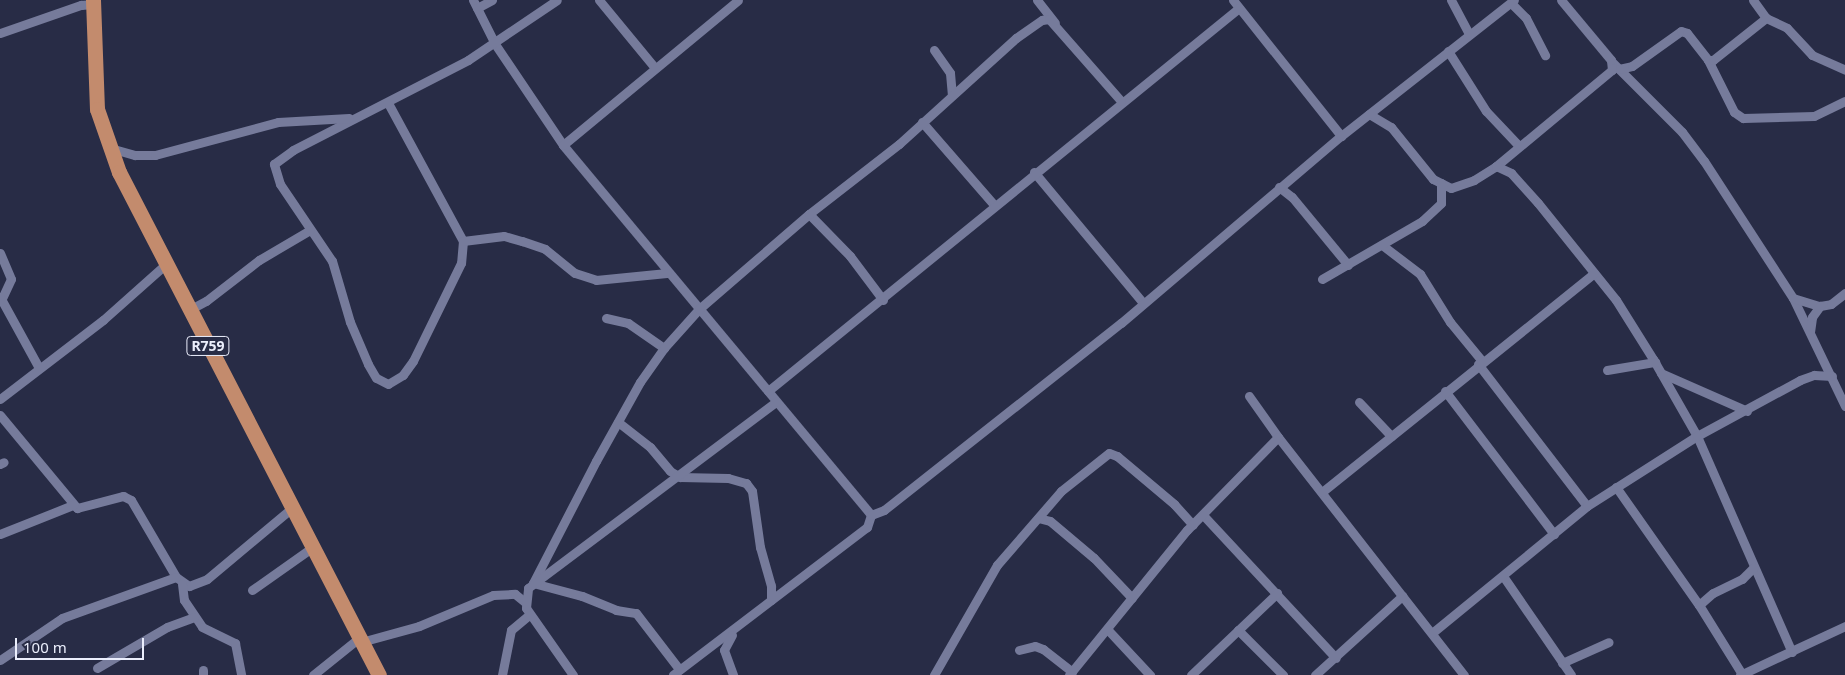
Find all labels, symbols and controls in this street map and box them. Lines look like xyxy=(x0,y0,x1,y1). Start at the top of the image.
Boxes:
road number: R759 xyxy=(186,334,230,358)
scale bar xyxy=(18,628,146,660)
text: 100 m xyxy=(23,637,67,657)

